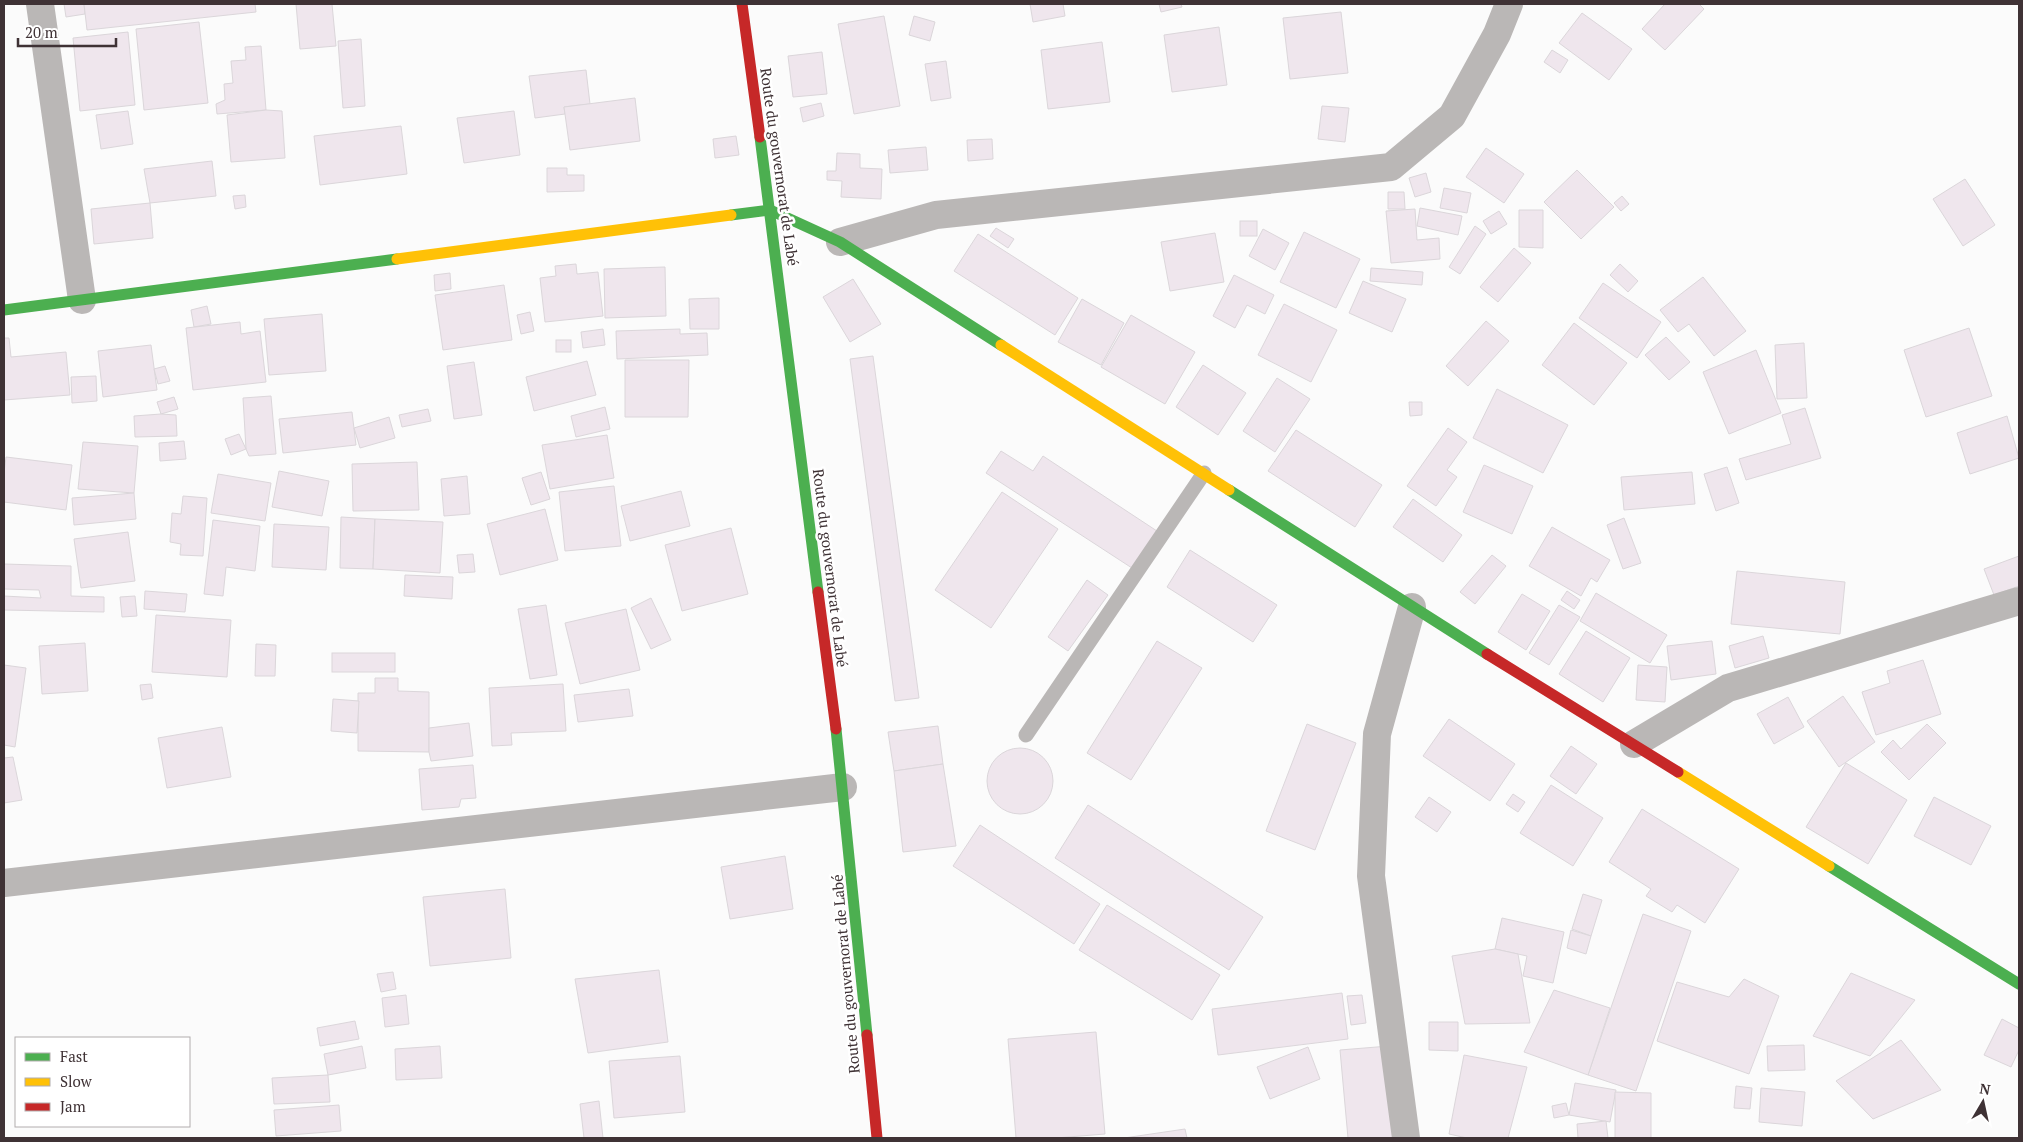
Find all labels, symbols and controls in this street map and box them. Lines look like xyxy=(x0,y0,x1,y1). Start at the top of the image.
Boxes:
scale bar xyxy=(18,15,115,47)
text: 20 m xyxy=(25,22,58,42)
street label: Route du gouvernorat de Labé xyxy=(756,67,804,267)
street label: Route du gouvernorat de Labé xyxy=(809,468,853,668)
street label: Route du gouvernorat de Labé xyxy=(826,874,864,1074)
legend xyxy=(15,1037,190,1127)
text: Fast xyxy=(60,1046,88,1066)
text: Slow xyxy=(60,1071,93,1091)
north arrow xyxy=(1958,1077,2008,1127)
text: N xyxy=(1978,1078,1992,1099)
text: Jam xyxy=(60,1096,86,1116)

